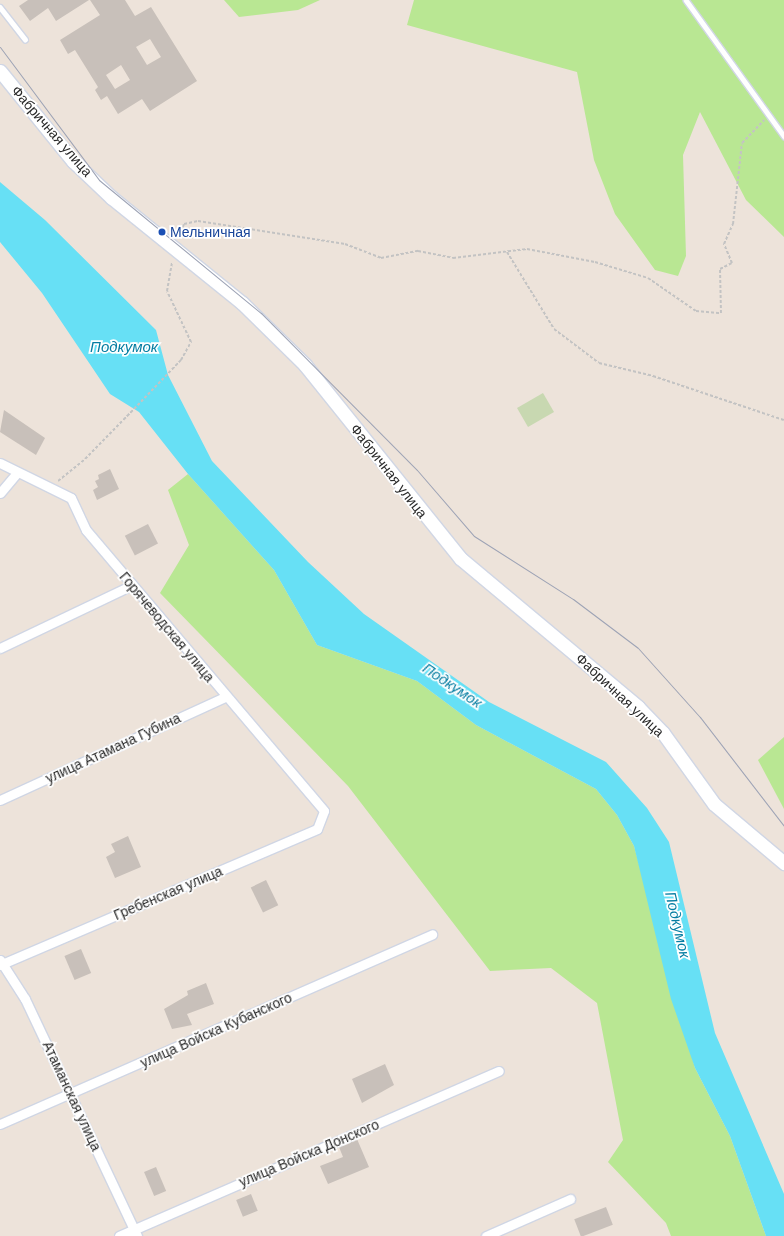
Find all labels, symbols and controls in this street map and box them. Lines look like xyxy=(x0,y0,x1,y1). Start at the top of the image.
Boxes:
street label: Фабричная улица xyxy=(8,82,96,180)
place label: Мельничная xyxy=(170,224,251,240)
marker: Мельничная xyxy=(157,227,167,237)
water label: Подкумок xyxy=(90,339,158,357)
street label: Фабричная улица xyxy=(347,421,431,521)
street label: Горячеводская улица xyxy=(116,568,218,686)
street label: Фабричная улица xyxy=(572,650,668,740)
water label: Подкумок xyxy=(419,660,485,712)
street label: улица Атамана Губина xyxy=(43,709,183,787)
street label: Гребенская улица xyxy=(111,862,225,924)
water label: Подкумок xyxy=(661,890,693,960)
street label: улица Войска Кубанского xyxy=(138,989,294,1071)
street label: Атаманская улица xyxy=(39,1038,105,1154)
street label: улица Войска Донского xyxy=(236,1116,382,1190)

